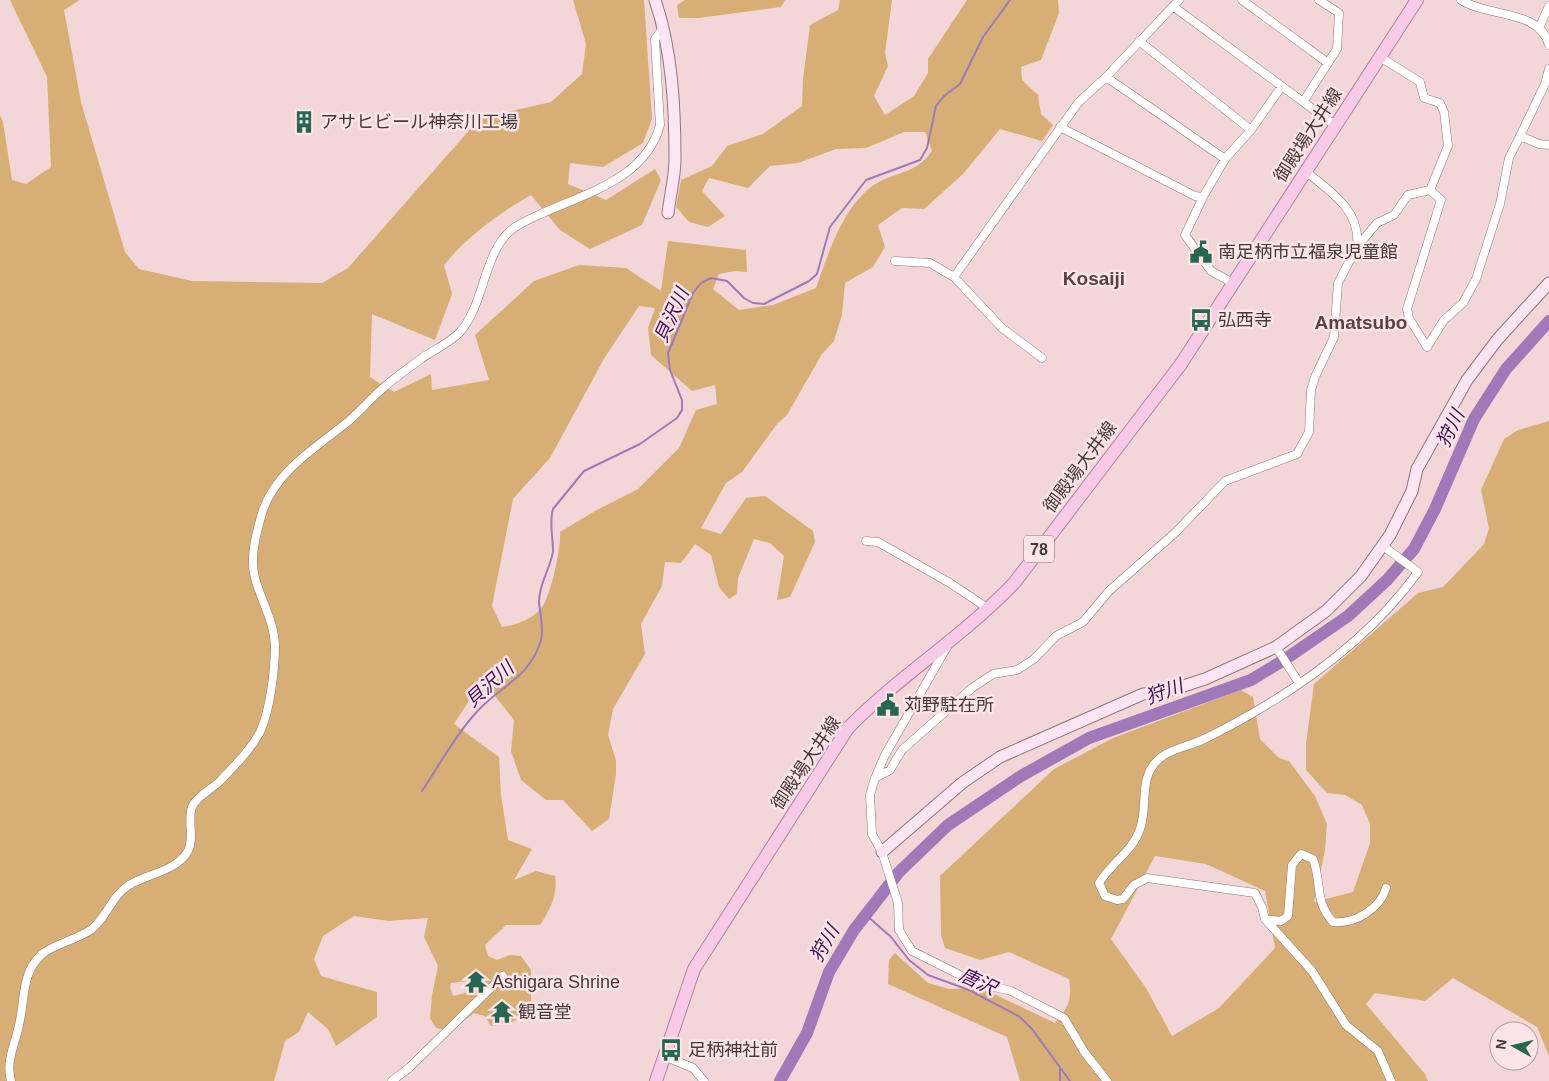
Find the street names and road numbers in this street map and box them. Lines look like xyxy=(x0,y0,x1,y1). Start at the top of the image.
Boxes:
street label: 御殿場大井線 xyxy=(1270,84,1346,186)
street label: 御殿場大井線 xyxy=(1040,418,1120,516)
road number: 78 xyxy=(1024,536,1054,562)
street label: 御殿場大井線 xyxy=(768,713,844,813)

